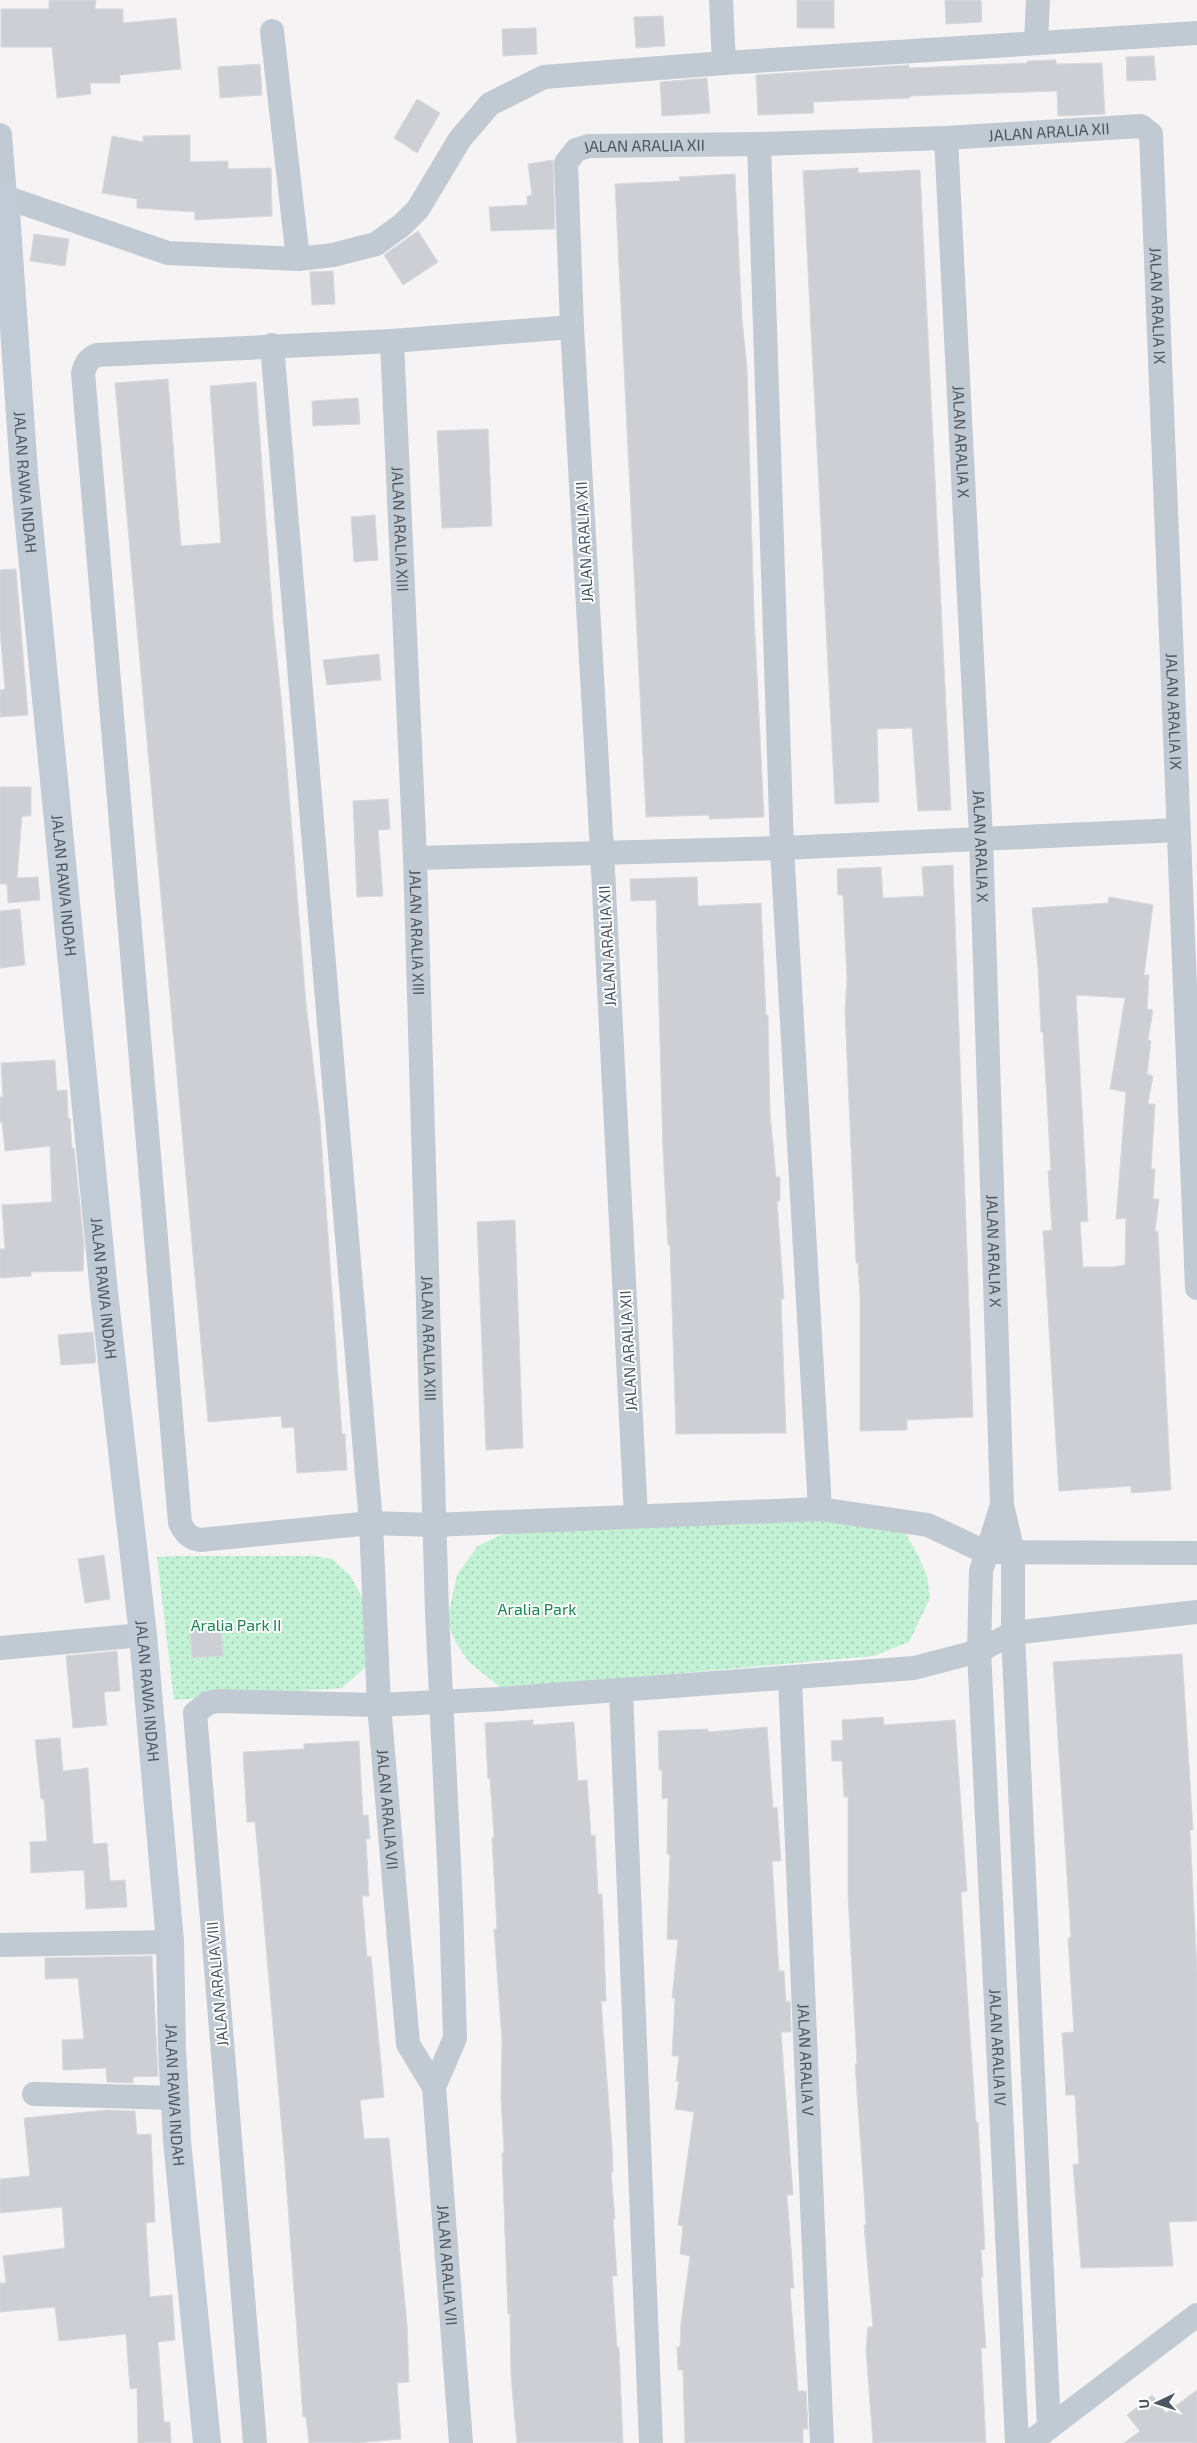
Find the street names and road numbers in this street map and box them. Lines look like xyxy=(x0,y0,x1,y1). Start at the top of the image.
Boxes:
street label: JALAN ARALIA XII xyxy=(988,118,1110,144)
street label: JALAN ARALIA XII xyxy=(581,135,705,156)
street label: JALAN ARALIA IX xyxy=(1147,247,1170,365)
street label: JALAN ARALIA X xyxy=(949,385,974,499)
street label: JALAN RAWA INDAH xyxy=(11,410,42,554)
street label: JALAN ARALIA XIII xyxy=(389,466,413,592)
street label: JALAN ARALIA XII xyxy=(571,481,596,603)
street label: JALAN ARALIA IX xyxy=(1163,652,1186,771)
street label: JALAN ARALIA X xyxy=(970,789,993,903)
street label: JALAN RAWA INDAH xyxy=(48,813,81,957)
street label: JALAN ARALIA XIII xyxy=(406,869,429,996)
street label: JALAN ARALIA XII xyxy=(594,885,619,1007)
street label: JALAN ARALIA X xyxy=(983,1194,1006,1308)
street label: JALAN RAWA INDAH xyxy=(88,1216,122,1360)
street label: JALAN ARALIA XIII xyxy=(418,1275,441,1401)
street label: JALAN ARALIA XII xyxy=(615,1290,640,1412)
street label: JALAN RAWA INDAH xyxy=(132,1619,164,1763)
street label: JALAN ARALIA VII xyxy=(374,1748,403,1870)
street label: JALAN ARALIA VIII xyxy=(202,1921,231,2047)
street label: JALAN ARALIA IV xyxy=(986,1988,1011,2107)
street label: JALAN ARALIA V xyxy=(795,2003,818,2117)
street label: JALAN RAWA INDAH xyxy=(163,2023,189,2167)
street label: JALAN ARALIA VII xyxy=(434,2204,462,2326)

